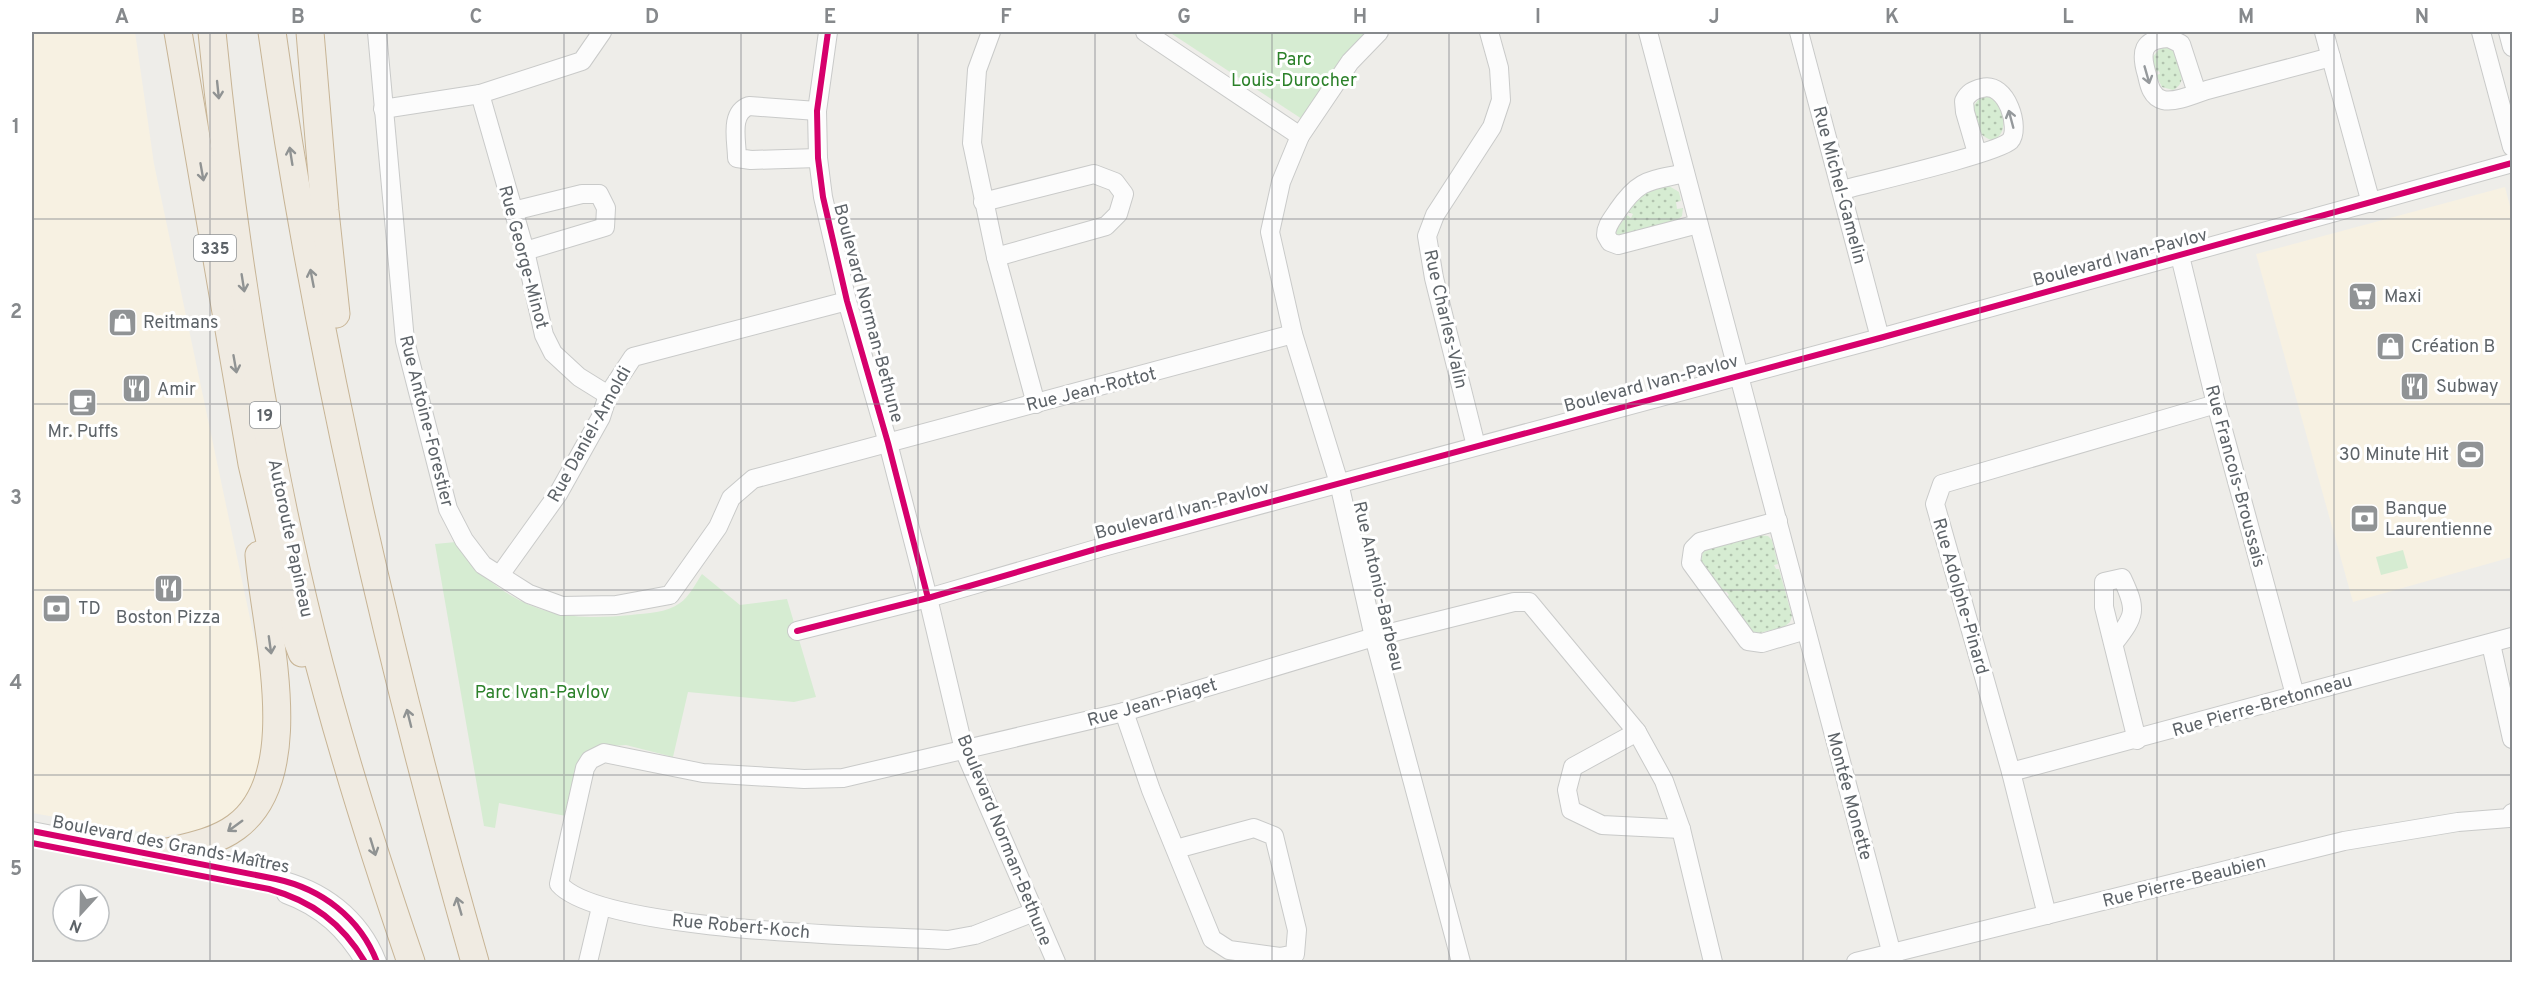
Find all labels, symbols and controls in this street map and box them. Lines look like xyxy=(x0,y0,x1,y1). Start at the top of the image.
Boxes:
text: A xyxy=(115,5,129,31)
text: B xyxy=(291,5,305,31)
text: C xyxy=(470,5,482,31)
text: D xyxy=(645,5,659,31)
text: E xyxy=(824,5,836,31)
text: F xyxy=(1000,5,1012,31)
text: G xyxy=(1177,5,1191,31)
text: H xyxy=(1353,5,1367,31)
text: I xyxy=(1535,5,1541,31)
text: J xyxy=(1708,5,1720,31)
text: K xyxy=(1885,5,1899,31)
text: L xyxy=(2062,5,2074,31)
text: M xyxy=(2238,5,2254,31)
text: N xyxy=(2415,5,2429,31)
park label: Parc Louis-Durocher xyxy=(1231,49,1357,93)
one-way arrow xyxy=(2142,65,2153,84)
one-way arrow xyxy=(213,79,224,99)
street label: Rue Michel-Gamelin xyxy=(1806,104,1871,267)
one-way arrow xyxy=(2005,110,2017,129)
text: 1 xyxy=(12,115,20,141)
one-way arrow xyxy=(285,147,296,167)
one-way arrow xyxy=(197,162,208,181)
street label: Rue George-Minot xyxy=(492,183,553,332)
street label: Boulevard Norman-Bethune xyxy=(827,201,908,425)
street label: Boulevard Ivan-Pavlov xyxy=(2031,224,2210,293)
road number: 335 xyxy=(194,235,236,261)
street label: Rue Charles-Valin xyxy=(1417,247,1472,391)
one-way arrow xyxy=(306,268,317,288)
one-way arrow xyxy=(238,273,249,292)
supermarket icon: Maxi xyxy=(2347,280,2379,312)
place label: Maxi xyxy=(2384,286,2422,309)
text: 2 xyxy=(10,300,22,326)
shop icon: Reitmans xyxy=(106,306,138,338)
place label: Reitmans xyxy=(143,312,218,335)
shop icon: Création B xyxy=(2374,330,2406,362)
street label: Rue Antoine-Forestier xyxy=(393,333,458,510)
place label: Création B xyxy=(2411,336,2495,359)
street label: Boulevard Ivan-Pavlov xyxy=(1562,350,1741,419)
one-way arrow xyxy=(230,354,241,373)
street label: Rue Daniel-Arnoldi xyxy=(543,363,637,507)
street label: Rue Jean-Rottot xyxy=(1024,363,1159,418)
restaurant icon: Subway xyxy=(2399,370,2431,402)
restaurant icon: Amir xyxy=(120,373,152,405)
place label: Subway xyxy=(2436,376,2499,399)
place label: Amir xyxy=(157,379,196,402)
street label: Rue Francois-Broussais xyxy=(2199,383,2270,570)
cafe icon: Mr. Puffs xyxy=(67,386,99,418)
road number: 19 xyxy=(250,402,280,428)
place label: Mr. Puffs xyxy=(48,421,118,444)
sports icon: 30 Minute Hit xyxy=(2454,438,2486,470)
place label: 30 Minute Hit xyxy=(2339,444,2449,467)
street label: Autoroute Papineau xyxy=(262,457,318,620)
street label: Boulevard Ivan-Pavlov xyxy=(1093,477,1272,546)
text: 3 xyxy=(10,486,22,512)
place label: Banque Laurentienne xyxy=(2385,498,2492,542)
street label: Rue Antonio-Barbeau xyxy=(1347,499,1408,674)
bank icon: Banque Laurentienne xyxy=(2348,502,2380,534)
street label: Rue Adolphe-Pinard xyxy=(1926,515,1993,677)
restaurant icon: Boston Pizza xyxy=(152,572,184,604)
bank icon: TD xyxy=(41,592,73,624)
place label: TD xyxy=(78,598,101,621)
place label: Boston Pizza xyxy=(116,607,220,630)
one-way arrow xyxy=(264,634,275,654)
street label: Rue Pierre-Bretonneau xyxy=(2170,670,2355,743)
text: 4 xyxy=(10,671,22,697)
street label: Rue Jean-Piaget xyxy=(1085,674,1220,733)
park label: Parc Ivan-Pavlov xyxy=(475,682,609,705)
one-way arrow xyxy=(403,709,415,728)
street label: Montée Monette xyxy=(1820,730,1877,863)
street label: Boulevard Norman-Bethune xyxy=(951,732,1057,950)
street label: Boulevard des Grands-Maîtres xyxy=(50,811,291,880)
one-way arrow xyxy=(228,820,244,833)
one-way arrow xyxy=(368,837,379,856)
street label: Rue Pierre-Beaubien xyxy=(2100,851,2268,914)
text: 5 xyxy=(10,857,22,883)
north arrow xyxy=(51,883,111,943)
one-way arrow xyxy=(453,897,464,916)
street label: Rue Robert-Koch xyxy=(671,910,811,945)
text: N xyxy=(67,914,85,936)

